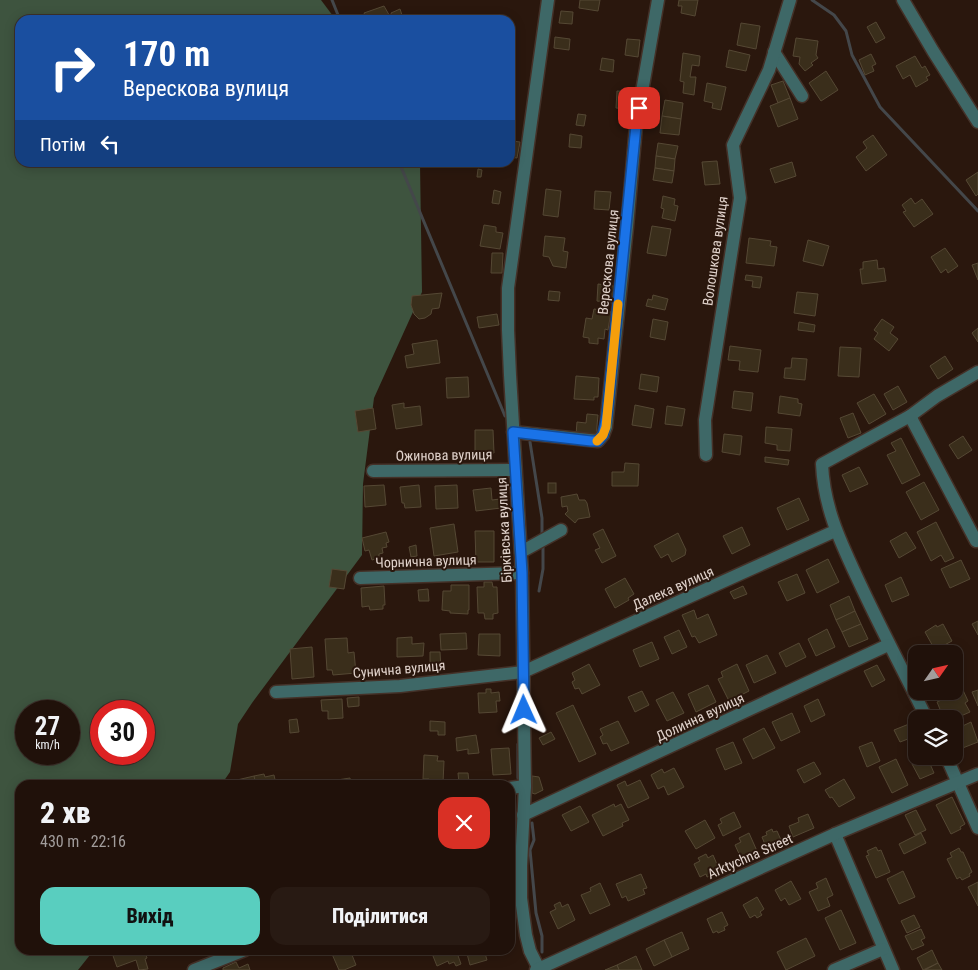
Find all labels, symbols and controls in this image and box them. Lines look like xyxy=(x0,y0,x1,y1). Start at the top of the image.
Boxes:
text: 170 m xyxy=(123,34,210,75)
icon: right xyxy=(40,35,105,100)
text: Верескова вулиця xyxy=(123,76,289,101)
pin xyxy=(618,87,660,129)
icon: arrive xyxy=(625,94,653,122)
icon: left xyxy=(96,130,124,158)
text: Потім xyxy=(40,133,86,156)
street label: Волошкова вулиця xyxy=(699,195,731,307)
street label: Верескова вулиця xyxy=(595,209,621,315)
street label: Ожинова вулиця xyxy=(395,446,493,464)
street label: Бірківська вулиця xyxy=(493,477,515,583)
street label: Чорнична вулиця xyxy=(375,551,477,571)
street label: Далека вулиця xyxy=(630,563,716,613)
north arrow xyxy=(908,645,962,700)
map controls xyxy=(908,645,963,765)
street label: Сунична вулиця xyxy=(352,657,446,681)
position arrow xyxy=(497,683,549,735)
street label: Долинна вулиця xyxy=(653,690,747,744)
speed limit sign: 30 xyxy=(90,700,155,765)
button: layers xyxy=(908,710,963,765)
text: 27 xyxy=(35,712,60,741)
text: km/h xyxy=(35,738,60,752)
text: 2 хв xyxy=(40,795,91,830)
button: close xyxy=(438,797,490,849)
street label: Arktychna Street xyxy=(705,830,795,882)
text: 430 m · 22:16 xyxy=(40,832,126,851)
button: Вихід xyxy=(40,887,260,945)
button: Поділитися xyxy=(270,887,490,945)

